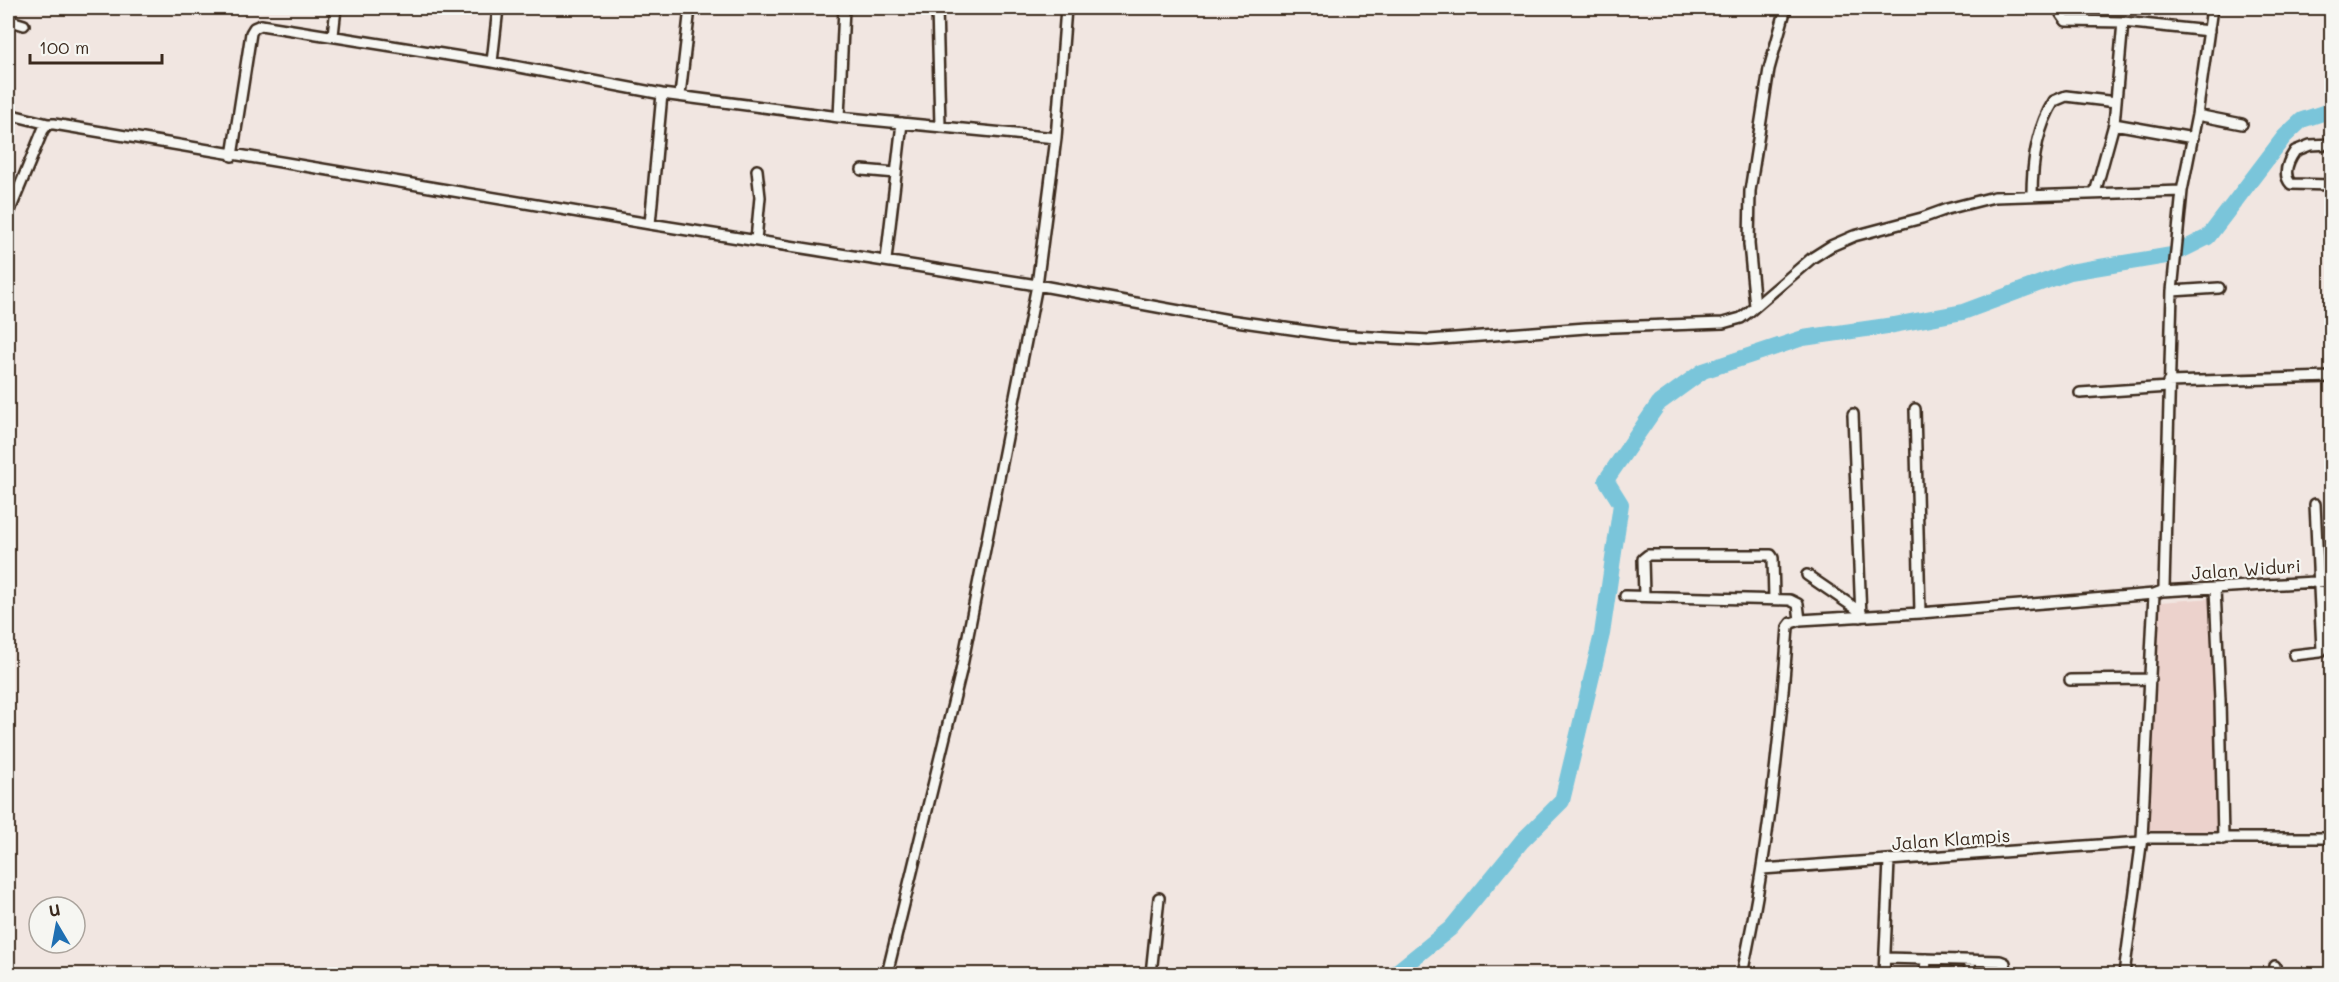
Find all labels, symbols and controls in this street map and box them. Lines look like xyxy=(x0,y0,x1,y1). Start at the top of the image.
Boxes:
scale bar xyxy=(30,27,162,65)
text: 100 m xyxy=(39,35,89,59)
street label: Jalan Widuri xyxy=(2190,553,2302,585)
street label: Jalan Klampis xyxy=(1891,823,2011,855)
north arrow xyxy=(27,895,87,955)
text: U xyxy=(47,898,62,921)

